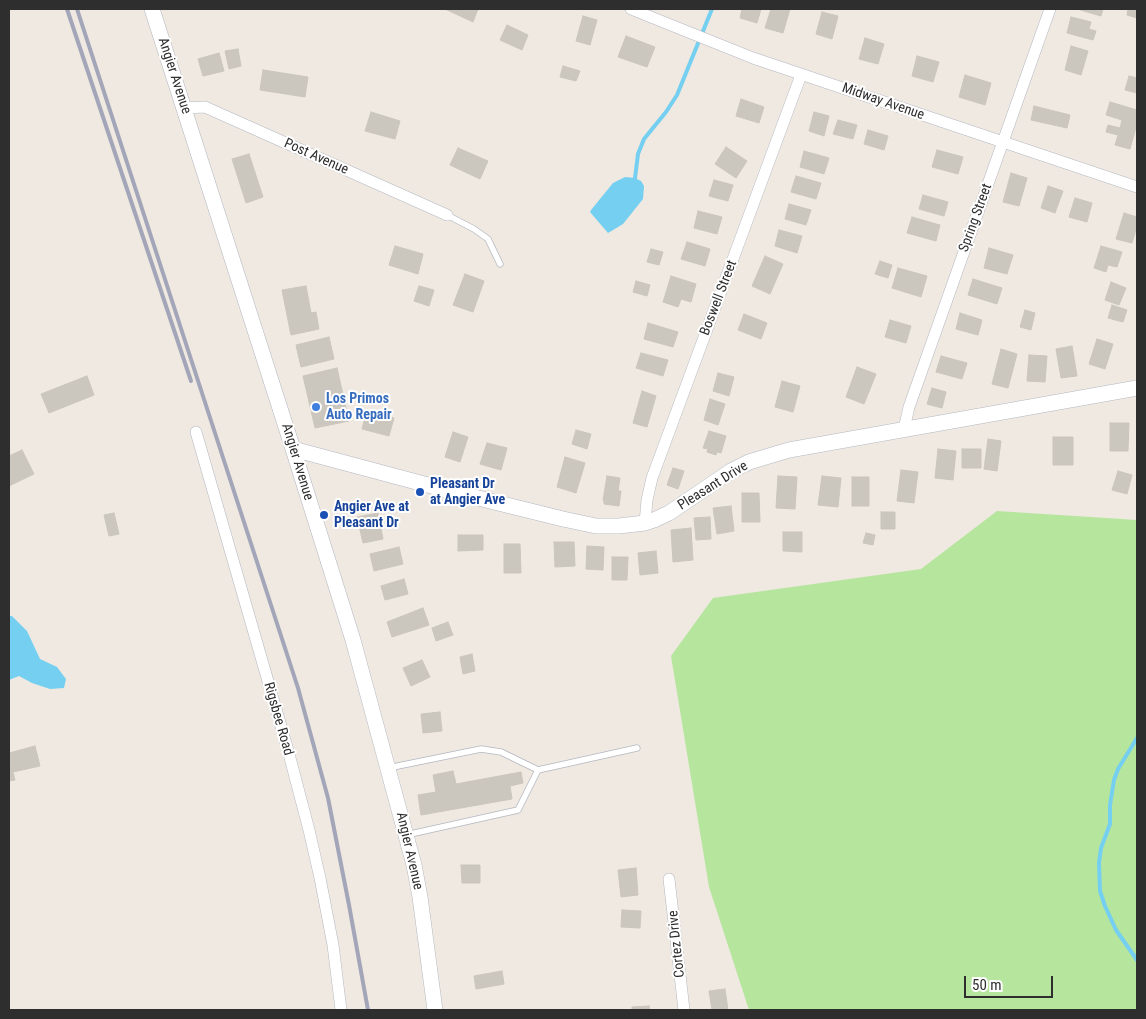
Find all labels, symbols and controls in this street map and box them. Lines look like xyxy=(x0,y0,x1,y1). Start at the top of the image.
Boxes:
street label: Angier Avenue xyxy=(154,36,194,116)
street label: Midway Avenue xyxy=(840,80,926,124)
street label: Post Avenue xyxy=(281,135,351,179)
street label: Spring Street xyxy=(956,182,996,254)
street label: Boswell Street xyxy=(697,258,741,338)
place label: Los Primos Auto Repair xyxy=(326,391,392,424)
marker: Los Primos Auto Repair xyxy=(310,401,322,413)
street label: Angier Avenue xyxy=(277,422,317,502)
street label: Pleasant Drive xyxy=(675,458,751,514)
place label: Pleasant Dr at Angier Ave xyxy=(430,476,505,508)
marker: Pleasant Dr at Angier Ave xyxy=(414,486,426,498)
place label: Angier Ave at Pleasant Dr xyxy=(334,499,409,532)
marker: Angier Ave at Pleasant Dr xyxy=(318,509,330,521)
street label: Rigsbee Road xyxy=(260,681,296,757)
street label: Angier Avenue xyxy=(392,810,426,892)
street label: Cortez Drive xyxy=(665,910,689,978)
scale bar xyxy=(966,966,1055,998)
text: 50 m xyxy=(972,976,1002,994)

